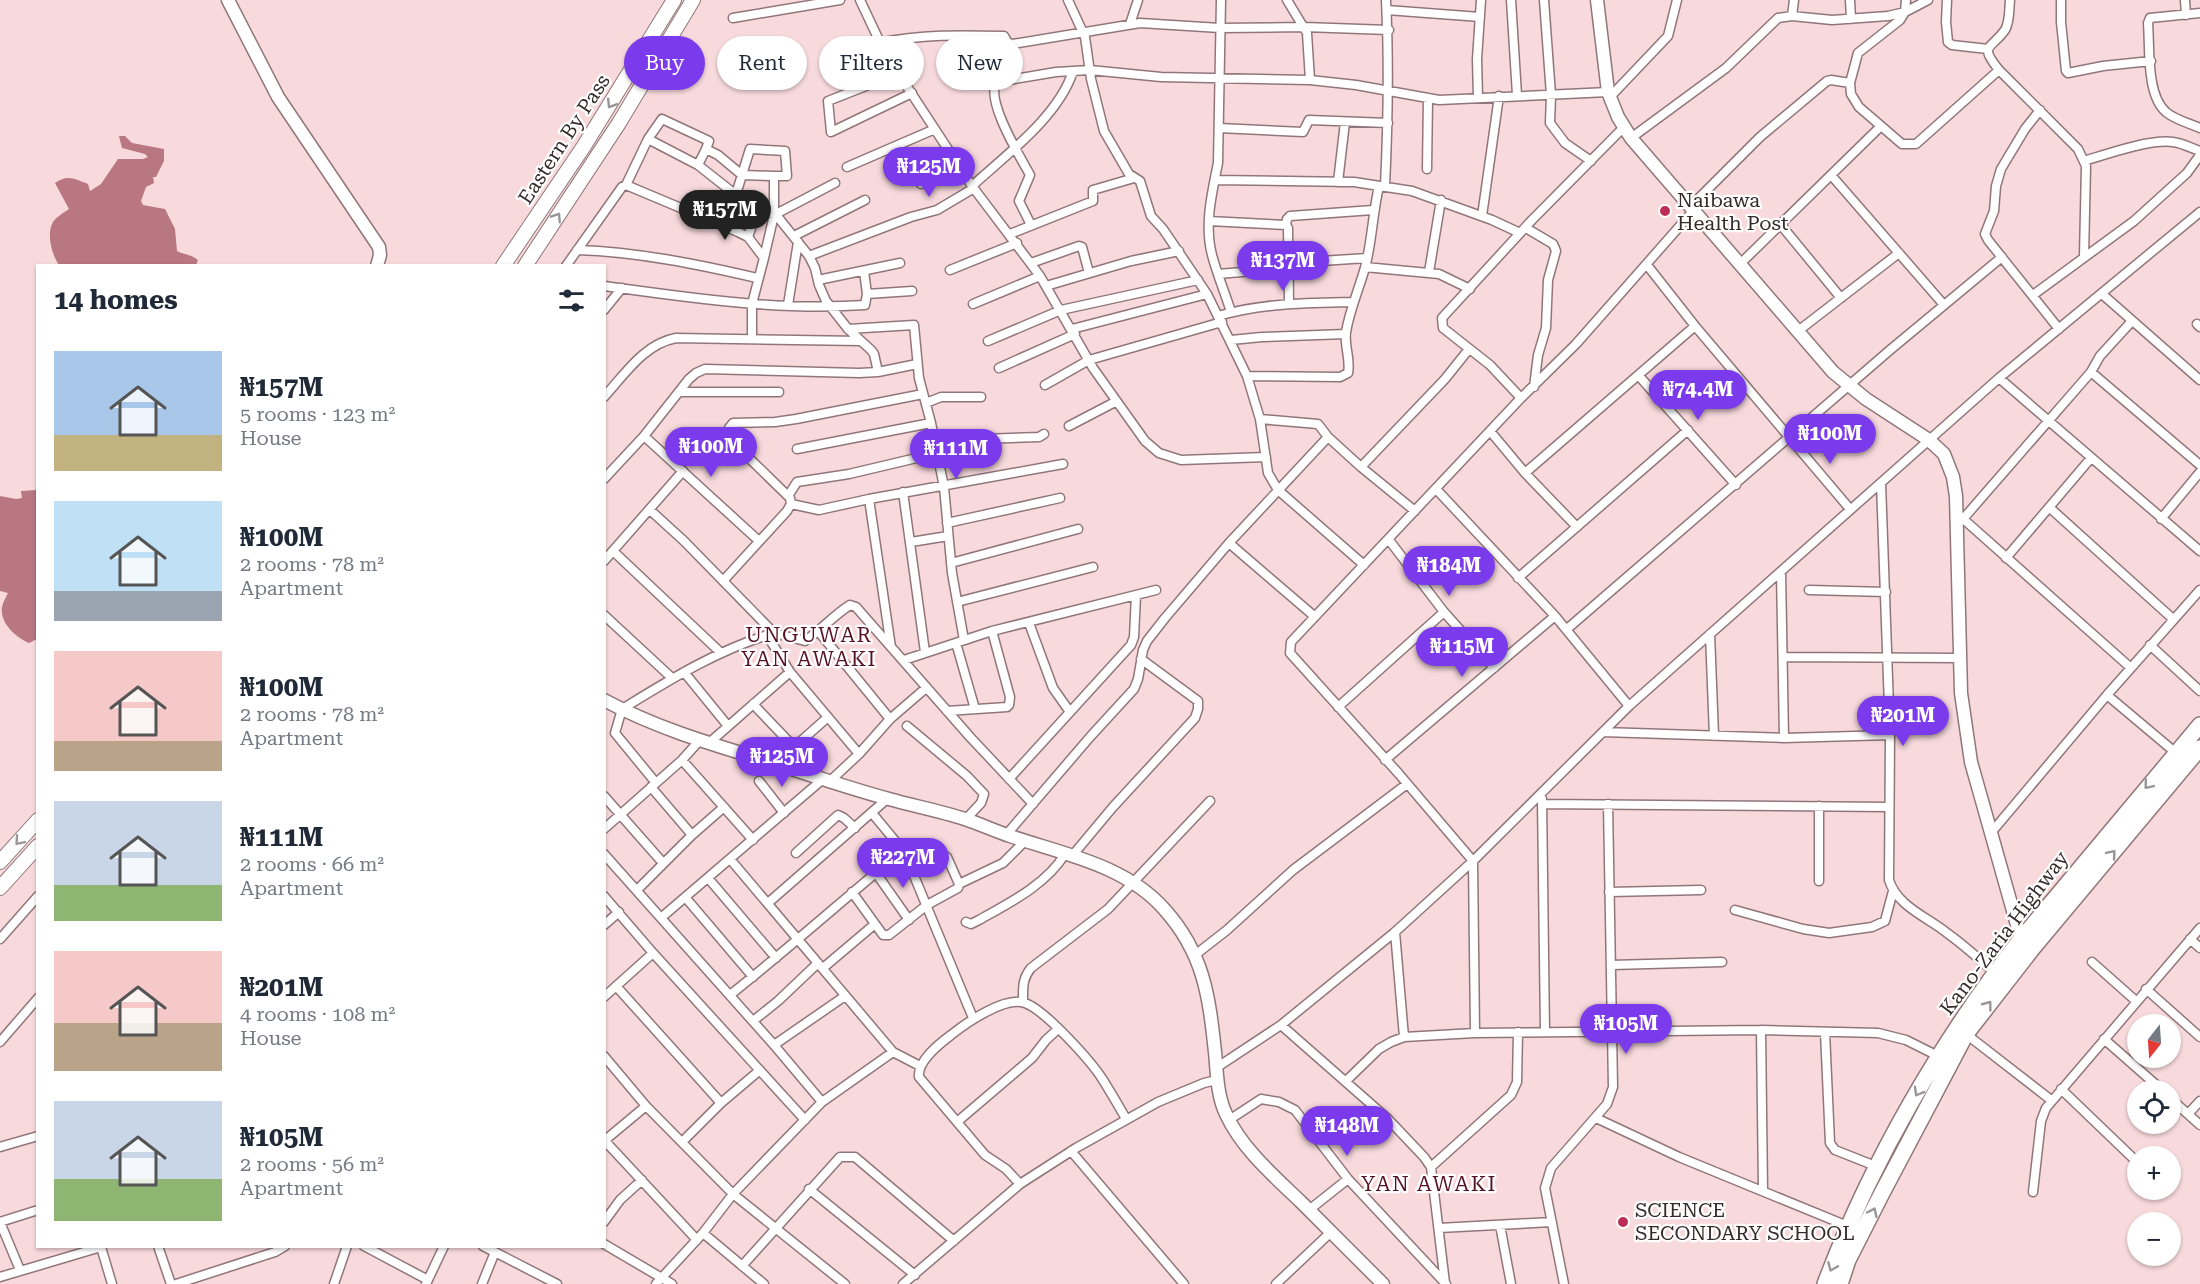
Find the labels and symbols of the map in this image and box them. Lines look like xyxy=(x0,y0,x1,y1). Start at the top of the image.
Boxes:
street label: Eastern By Pass xyxy=(513,70,615,208)
one-way arrow xyxy=(606,98,618,108)
pin: ₦125M xyxy=(887,147,971,198)
place label: Naibawa Health Post xyxy=(1677,188,1789,235)
pin: ₦157M xyxy=(683,190,767,241)
marker: Naibawa Health Post xyxy=(1658,204,1672,218)
one-way arrow xyxy=(550,212,561,223)
pin: ₦137M xyxy=(1241,241,1325,292)
pin: ₦74.4M xyxy=(1649,370,1747,421)
pin: ₦100M xyxy=(1788,414,1872,465)
pin: ₦100M xyxy=(669,427,753,478)
pin: ₦111M xyxy=(914,429,998,480)
pin: ₦184M xyxy=(1407,546,1491,597)
district label: UNGUWAR YAN AWAKI xyxy=(741,623,877,671)
pin: ₦115M xyxy=(1420,627,1504,678)
pin: ₦201M xyxy=(1861,696,1945,747)
pin: ₦125M xyxy=(740,737,824,788)
one-way arrow xyxy=(2145,778,2156,789)
one-way arrow xyxy=(15,834,26,845)
pin: ₦227M xyxy=(861,838,945,889)
street label: Kano-Zaria Highway xyxy=(1935,846,2073,1020)
one-way arrow xyxy=(2104,850,2115,861)
one-way arrow xyxy=(1981,1001,1992,1012)
pin: ₦105M xyxy=(1584,1004,1668,1055)
north arrow xyxy=(2127,1014,2181,1068)
one-way arrow xyxy=(1914,1085,1925,1096)
pin: ₦148M xyxy=(1305,1106,1389,1157)
district label: YAN AWAKI xyxy=(1361,1172,1497,1196)
place label: SCIENCE SECONDARY SCHOOL xyxy=(1635,1198,1855,1245)
one-way arrow xyxy=(1866,1207,1878,1218)
marker: SCIENCE SECONDARY SCHOOL xyxy=(1616,1215,1630,1229)
one-way arrow xyxy=(1827,1260,1839,1271)

